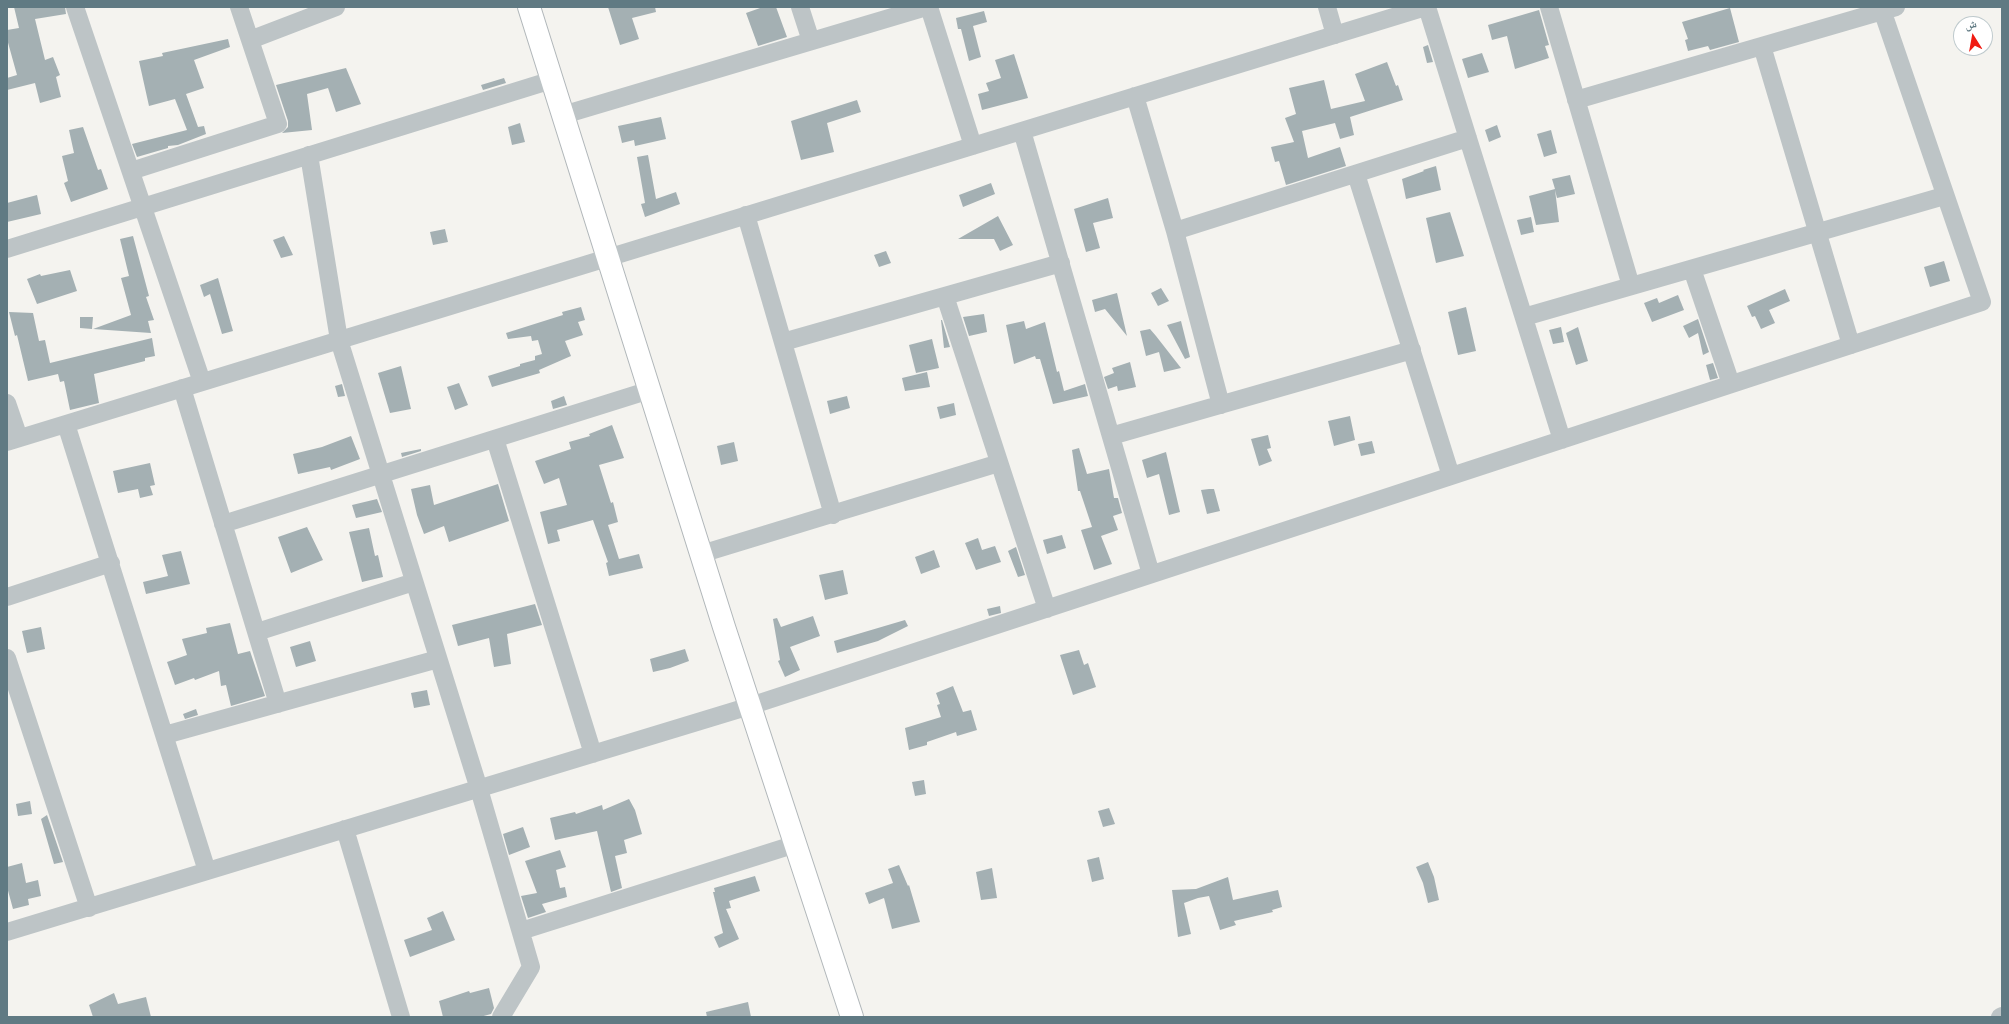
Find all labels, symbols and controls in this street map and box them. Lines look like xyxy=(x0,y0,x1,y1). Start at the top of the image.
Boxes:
north arrow xyxy=(1953,16,1993,56)
text: ش xyxy=(1964,17,1978,32)

